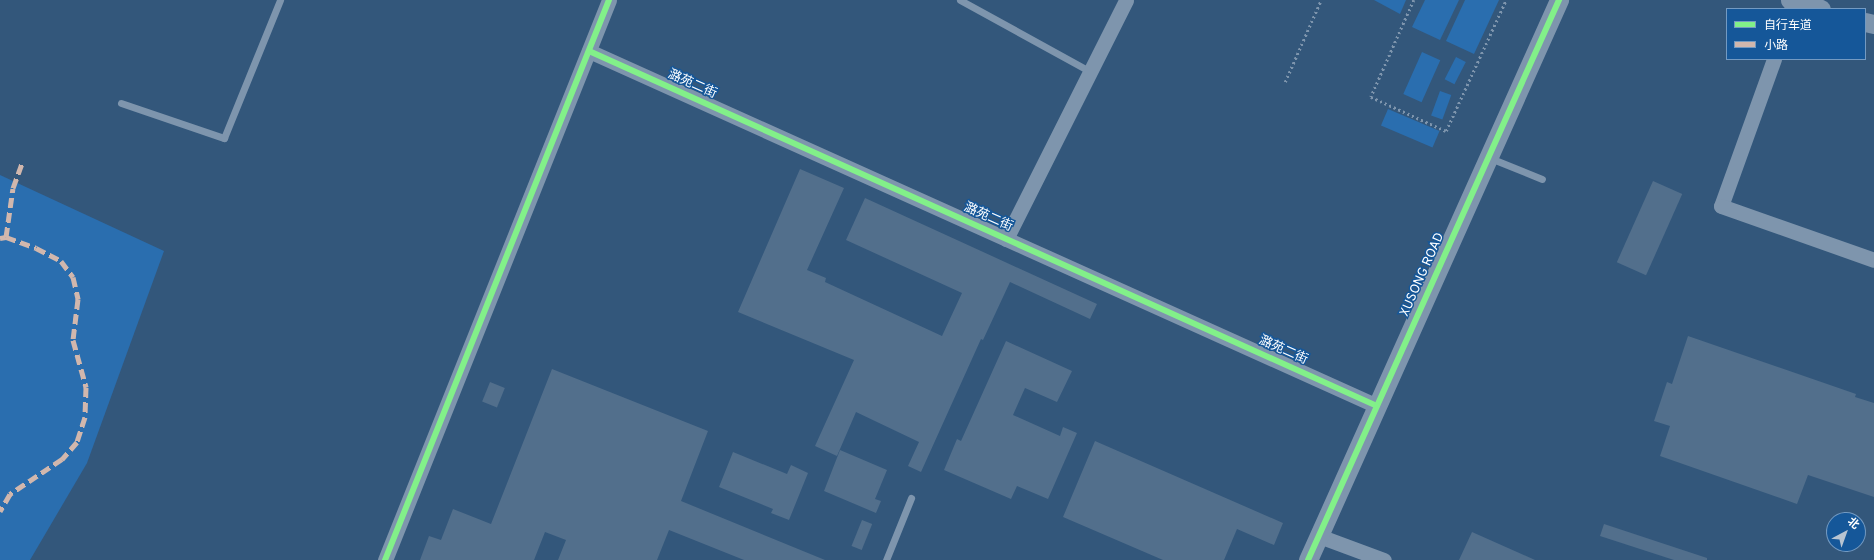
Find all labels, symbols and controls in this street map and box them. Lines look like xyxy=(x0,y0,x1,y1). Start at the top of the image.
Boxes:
legend xyxy=(1726,8,1866,60)
text: 自行车道 xyxy=(1764,18,1812,34)
text: 小路 xyxy=(1764,38,1788,54)
street label: 潞苑二街 xyxy=(665,67,719,103)
street label: 潞苑二街 xyxy=(961,200,1015,236)
street label: XUSONG ROAD xyxy=(1398,231,1448,319)
street label: 潞苑二街 xyxy=(1256,333,1310,369)
north arrow xyxy=(1826,512,1866,552)
text: 北 xyxy=(1844,515,1862,533)

